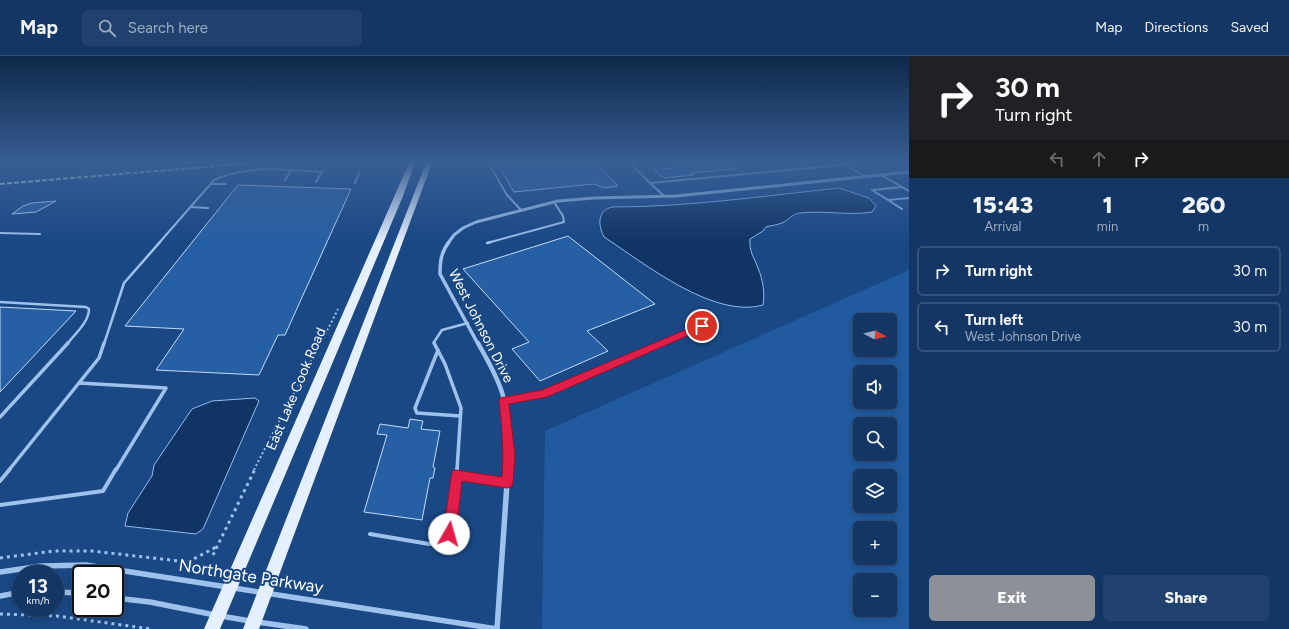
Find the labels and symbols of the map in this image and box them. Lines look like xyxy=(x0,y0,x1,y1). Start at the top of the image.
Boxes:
street label: West Johnson Drive xyxy=(445,266,517,386)
pin xyxy=(685,309,719,343)
north arrow xyxy=(853,313,897,357)
street label: East Lake Cook Road xyxy=(262,325,330,453)
position arrow xyxy=(428,513,470,555)
street label: Northgate Parkway xyxy=(177,555,325,597)
speed limit sign: 20 xyxy=(72,565,124,617)

